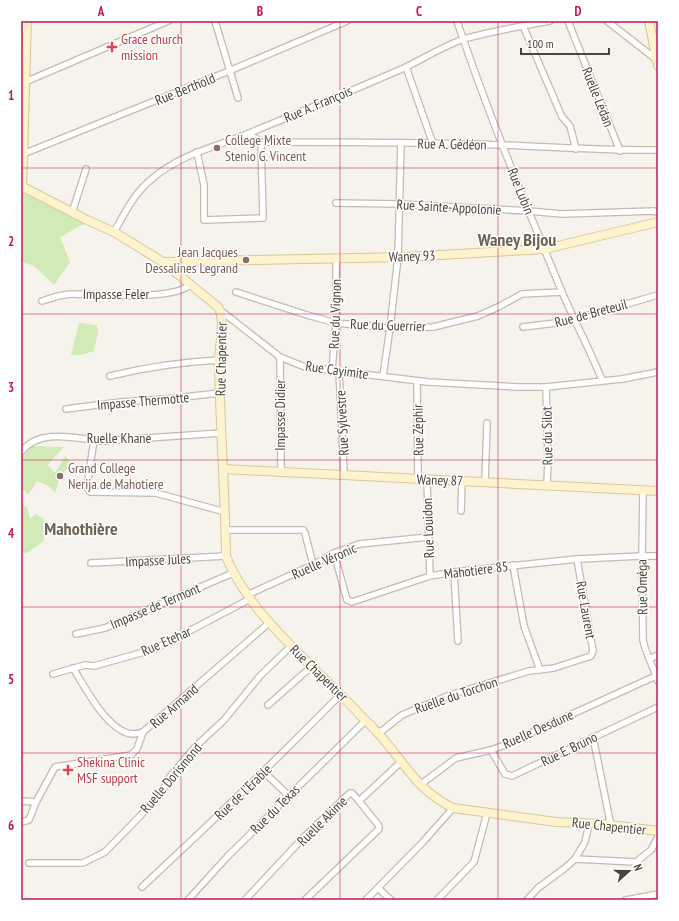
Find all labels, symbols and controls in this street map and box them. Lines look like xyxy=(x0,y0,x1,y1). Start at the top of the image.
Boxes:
text: A xyxy=(97,3,105,20)
text: B xyxy=(257,3,263,20)
text: C xyxy=(416,3,422,20)
text: D xyxy=(575,3,582,20)
place label: Grace church mission xyxy=(121,30,183,64)
scale bar xyxy=(521,30,609,56)
text: 100 m xyxy=(527,36,554,51)
marker: Grace church mission xyxy=(106,41,118,53)
street label: Ruelle Lédan xyxy=(578,65,618,129)
street label: Rue Berthold xyxy=(152,69,218,109)
street label: Rue A. François xyxy=(281,81,355,126)
text: 1 xyxy=(8,87,14,104)
place label: College Mixte Stenio G. Vincent xyxy=(225,131,306,165)
street label: Rue A. Gédéon xyxy=(417,134,487,154)
marker: College Mixte Stenio G. Vincent xyxy=(212,143,222,153)
street label: Rue Lubin xyxy=(504,165,538,217)
street label: Rue Sainte-Appolonie xyxy=(396,195,502,219)
district label: Waney Bijou xyxy=(477,228,556,251)
text: 2 xyxy=(8,233,14,250)
place label: Jean Jacques Dessalines Legrand xyxy=(145,243,238,277)
street label: Waney 93 xyxy=(388,246,436,266)
marker: Jean Jacques Dessalines Legrand xyxy=(241,255,251,265)
street label: Rue du Vignon xyxy=(325,279,345,349)
street label: Impasse Feler xyxy=(83,285,150,303)
street label: Rue de Breteuil xyxy=(553,294,630,331)
street label: Rue du Guerrier xyxy=(350,315,426,335)
street label: Rue Chapentier xyxy=(211,322,231,396)
street label: Rue Cayimite xyxy=(304,357,370,383)
text: 3 xyxy=(8,379,14,396)
street label: Impasse Didier xyxy=(271,379,289,451)
street label: Impasse Thermotte xyxy=(96,388,190,414)
street label: Rue Sylvestre xyxy=(331,390,353,456)
street label: Rue Zéphir xyxy=(409,404,427,456)
street label: Rue du Silot xyxy=(537,406,557,466)
street label: Ruelle Khane xyxy=(87,429,151,447)
place label: Grand College Nerija de Mahotiere xyxy=(68,459,164,493)
street label: Waney 87 xyxy=(416,470,464,490)
marker: Grand College Nerija de Mahotiere xyxy=(55,471,65,481)
street label: Rue Louidon xyxy=(418,498,438,558)
district label: Mahothière xyxy=(44,517,118,540)
text: 4 xyxy=(8,525,15,542)
street label: Ruelle Véronic xyxy=(289,539,359,583)
street label: Impasse Jules xyxy=(125,549,191,571)
street label: Mahotiere 85 xyxy=(443,557,509,583)
street label: Rue Oméga xyxy=(633,559,651,615)
street label: Impasse de Termont xyxy=(107,579,203,633)
street label: Rue Laurent xyxy=(572,580,600,640)
street label: Rue Etehar xyxy=(138,622,194,660)
street label: Rue Chapentier xyxy=(286,641,352,705)
text: 5 xyxy=(8,671,14,688)
street label: Ruelle du Torchon xyxy=(412,672,500,718)
street label: Rue Armand xyxy=(146,680,202,732)
street label: Ruelle Desdune xyxy=(500,705,576,753)
street label: Rue E. Bruno xyxy=(538,728,600,770)
street label: Ruelle Dorismond xyxy=(136,739,206,817)
place label: Shekina Clinic MSF support xyxy=(77,753,145,787)
street label: Rue de l'Erable xyxy=(211,760,276,824)
marker: Shekina Clinic MSF support xyxy=(62,764,74,776)
street label: Rue du Texas xyxy=(246,780,304,838)
street label: Ruelle Akime xyxy=(293,792,351,850)
street label: Rue Chapentier xyxy=(571,813,647,839)
text: 6 xyxy=(8,817,14,834)
north arrow xyxy=(609,851,649,891)
text: N xyxy=(631,862,646,873)

